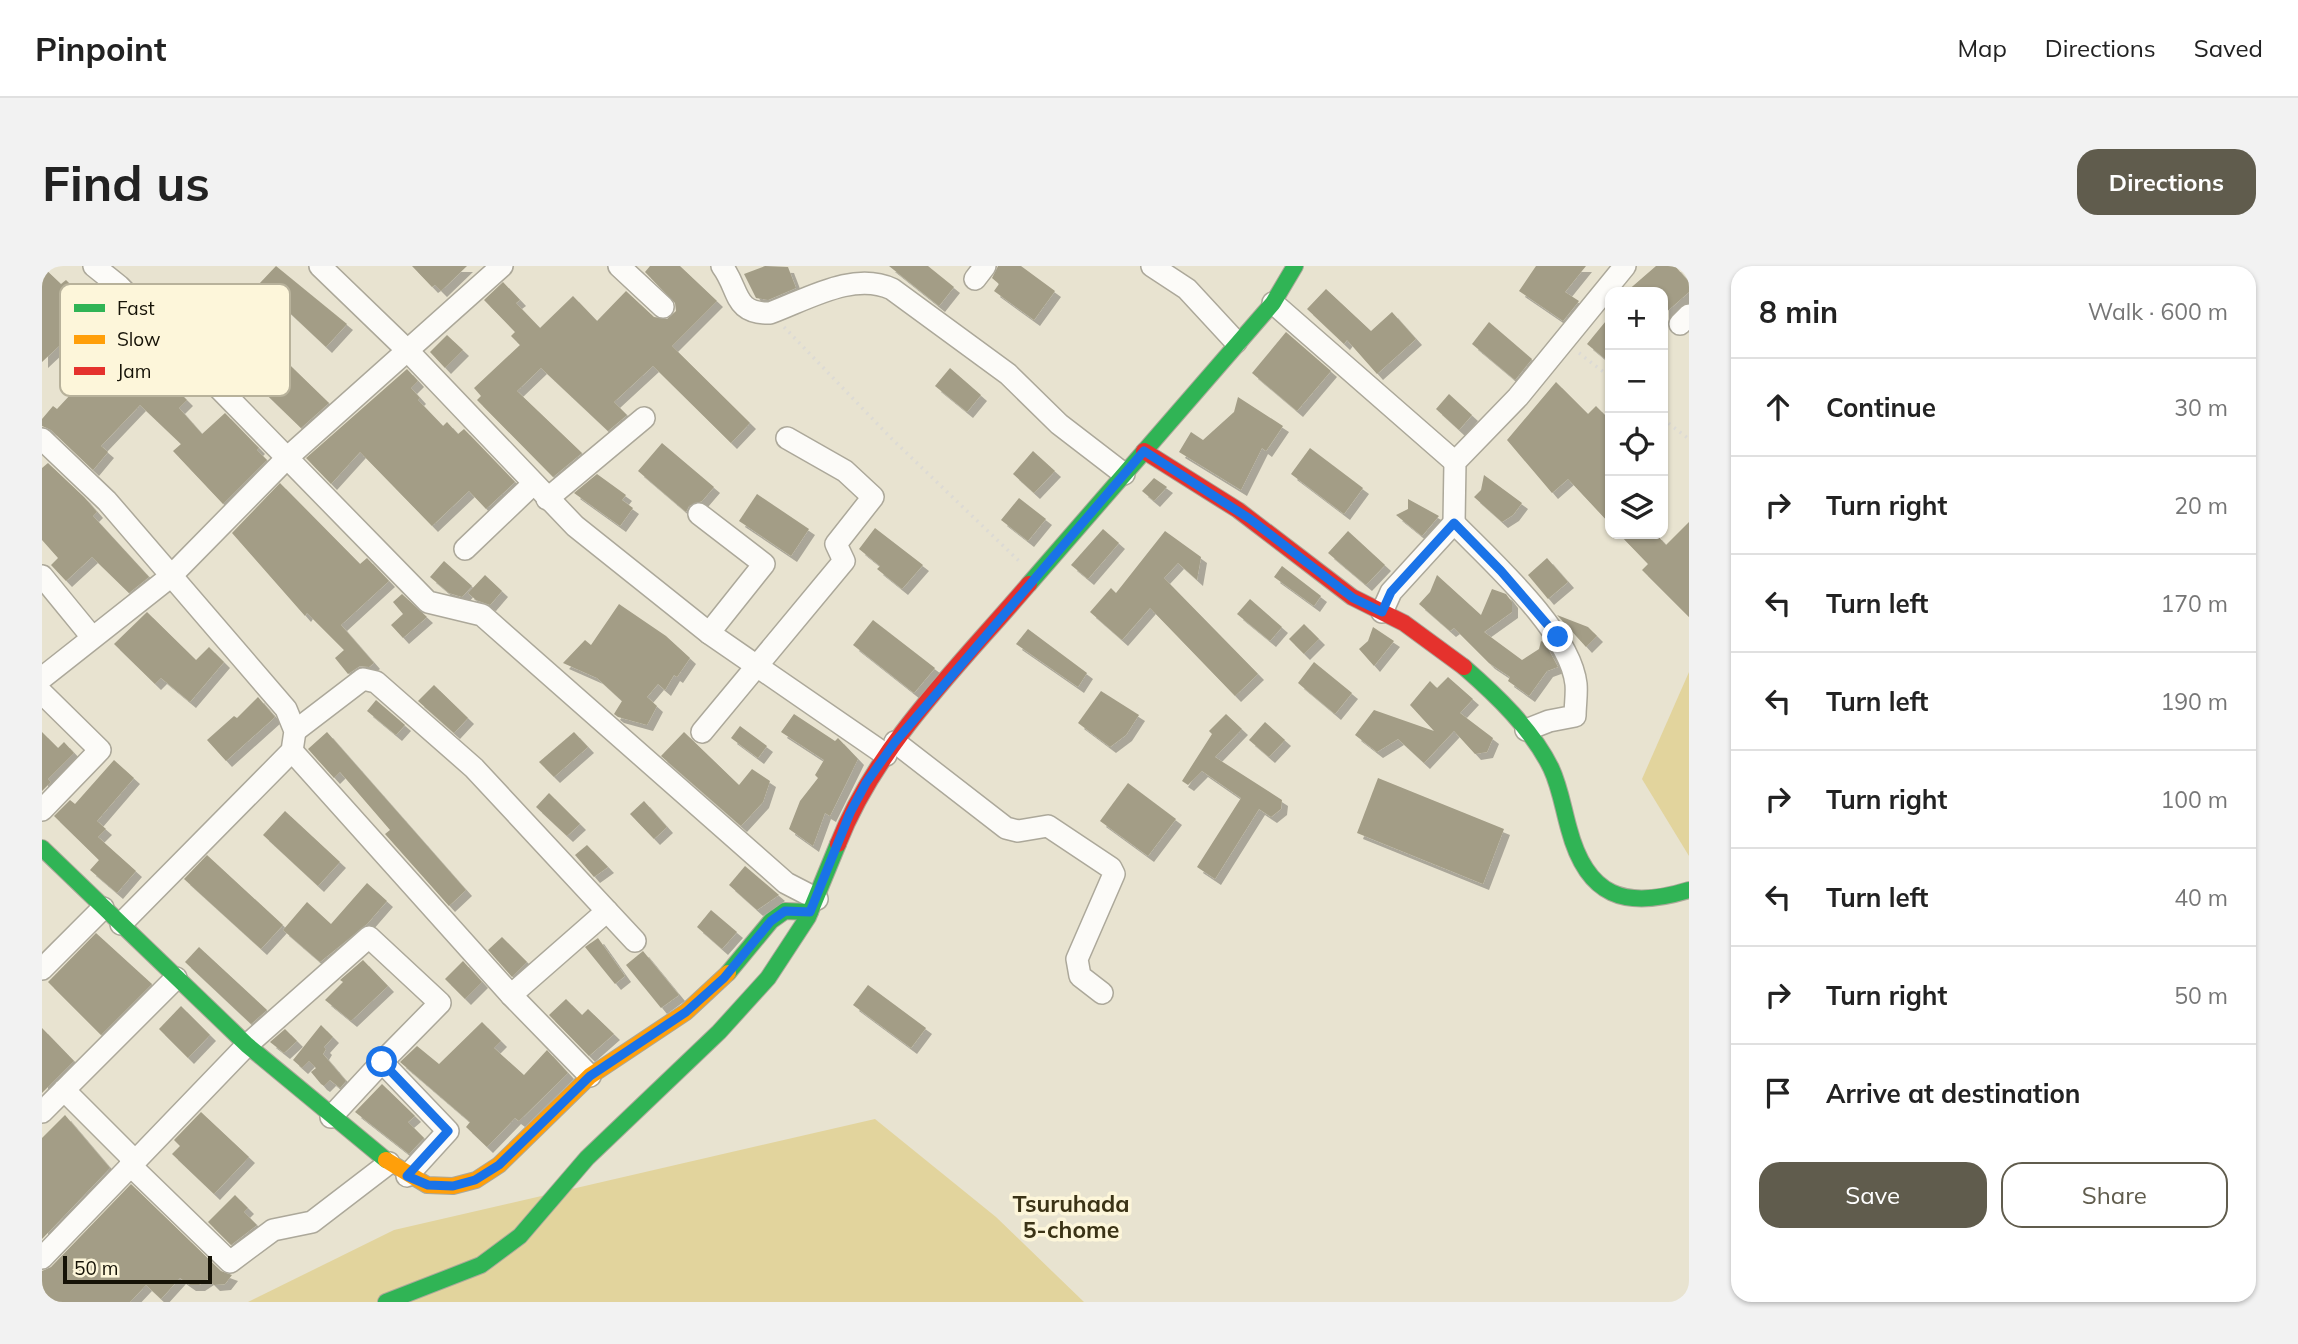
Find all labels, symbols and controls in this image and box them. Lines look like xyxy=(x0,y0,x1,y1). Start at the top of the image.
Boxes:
text: Pinpoint xyxy=(35,28,167,69)
text: Map xyxy=(1957,33,2007,63)
text: Directions xyxy=(2045,33,2156,63)
text: Saved xyxy=(2194,33,2263,63)
button: Directions xyxy=(2077,149,2256,215)
text: Find us xyxy=(42,152,210,213)
legend xyxy=(60,284,290,396)
map controls xyxy=(1605,287,1668,539)
button: + xyxy=(1605,287,1668,350)
text: 8 min xyxy=(1759,293,1838,331)
text: Fast xyxy=(117,296,155,320)
text: Walk · 600 m xyxy=(2088,297,2228,326)
text: Slow xyxy=(117,327,161,351)
button: − xyxy=(1605,350,1668,413)
text: Jam xyxy=(117,359,151,383)
icon: ahead xyxy=(1759,388,1797,426)
text: Continue xyxy=(1826,391,1936,424)
text: 30 m xyxy=(2174,393,2228,422)
button: locate xyxy=(1605,413,1668,476)
button: layers xyxy=(1605,476,1668,539)
icon: right xyxy=(1759,486,1797,524)
text: Turn right xyxy=(1826,489,1947,522)
text: 20 m xyxy=(2174,491,2228,520)
icon: left xyxy=(1759,584,1797,622)
text: Turn left xyxy=(1826,587,1928,620)
text: 170 m xyxy=(2160,589,2228,618)
route end xyxy=(1542,621,1573,652)
icon: left xyxy=(1759,682,1797,720)
text: Turn left xyxy=(1826,685,1928,718)
text: 190 m xyxy=(2160,687,2228,716)
icon: right xyxy=(1759,780,1797,818)
text: Turn right xyxy=(1826,783,1947,816)
text: 100 m xyxy=(2160,785,2228,814)
icon: left xyxy=(1759,878,1797,916)
text: Turn left xyxy=(1826,881,1928,914)
text: 40 m xyxy=(2174,883,2228,912)
icon: right xyxy=(1759,976,1797,1014)
text: Turn right xyxy=(1826,979,1947,1012)
text: 50 m xyxy=(2174,981,2228,1010)
route start xyxy=(366,1046,397,1077)
icon: arrive xyxy=(1759,1074,1797,1112)
text: Arrive at destination xyxy=(1826,1077,2081,1110)
button: Save xyxy=(1759,1162,1987,1228)
button: Share xyxy=(2001,1162,2228,1228)
district label: Tsuruhada 5-chome xyxy=(1012,1189,1130,1244)
scale bar xyxy=(63,1253,212,1285)
text: 50 m xyxy=(74,1256,118,1280)

